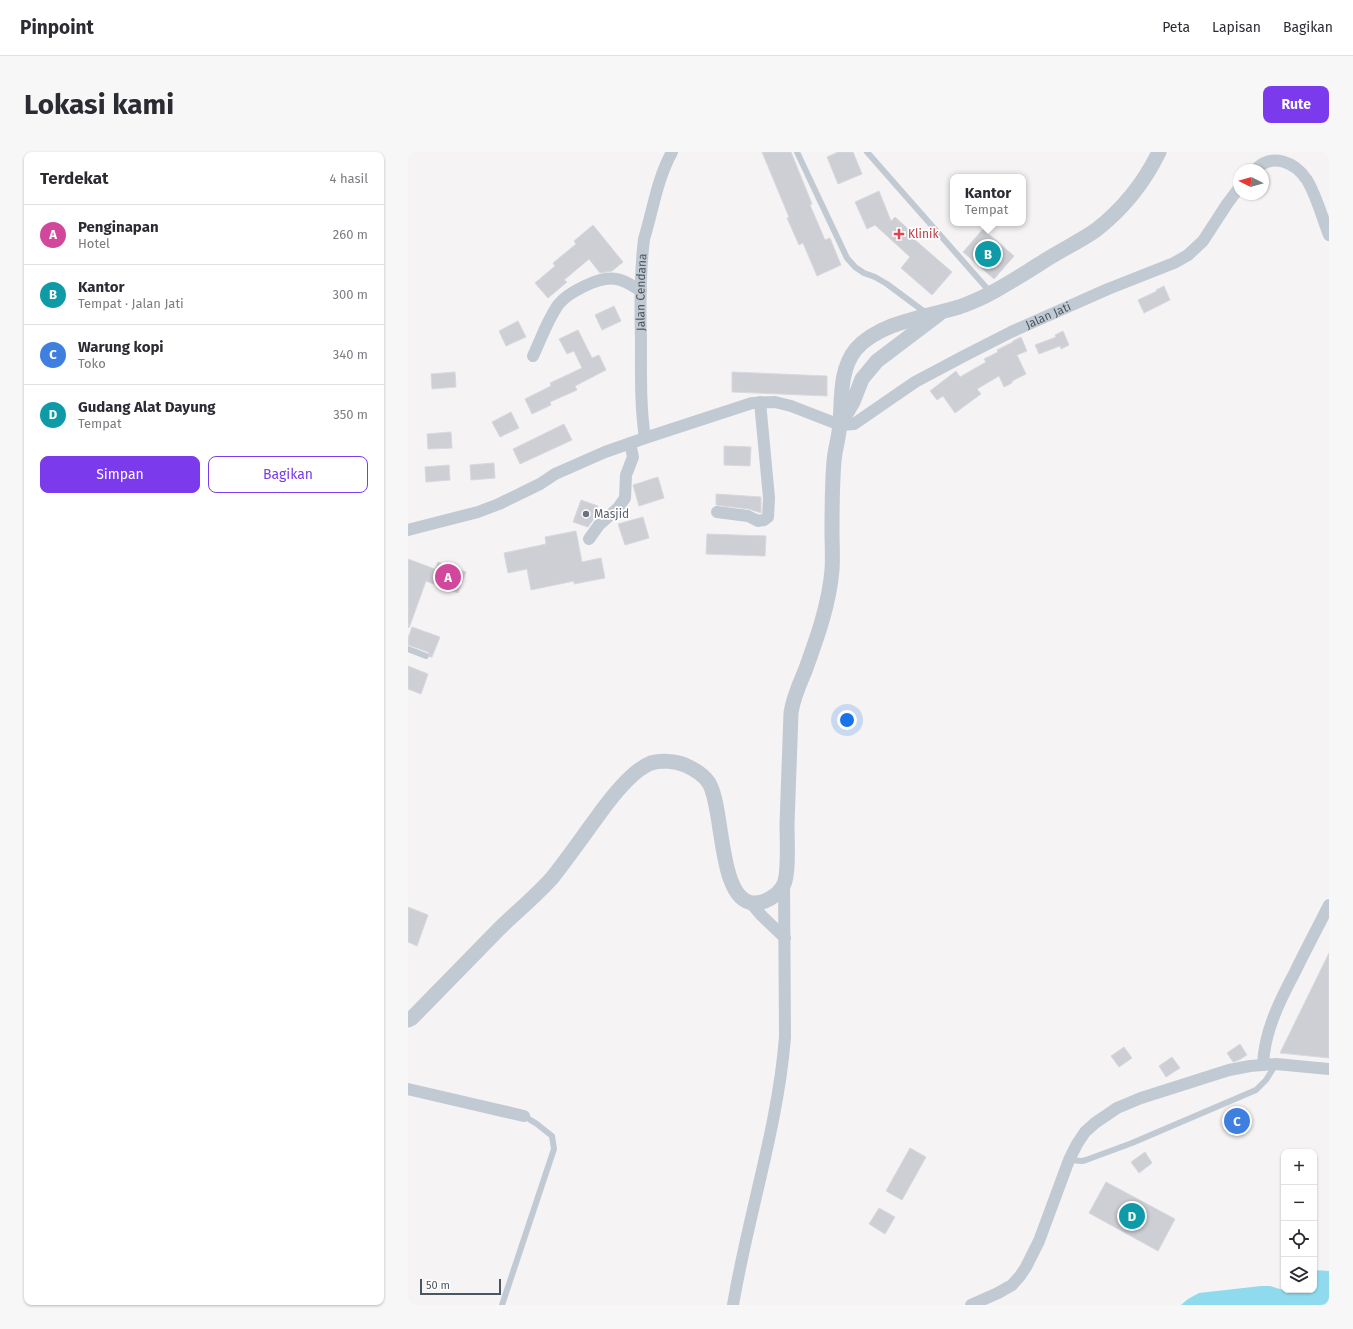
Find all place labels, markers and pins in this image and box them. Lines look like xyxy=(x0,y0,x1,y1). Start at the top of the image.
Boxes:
place label: Klinik xyxy=(908,227,939,241)
marker: Klinik xyxy=(893,228,905,240)
pin: B xyxy=(975,239,1001,269)
place label: Masjid xyxy=(594,507,629,521)
marker: Masjid xyxy=(581,509,591,519)
pin: A xyxy=(435,562,461,592)
pin: C xyxy=(1224,1106,1250,1136)
pin: D xyxy=(1119,1201,1145,1231)

